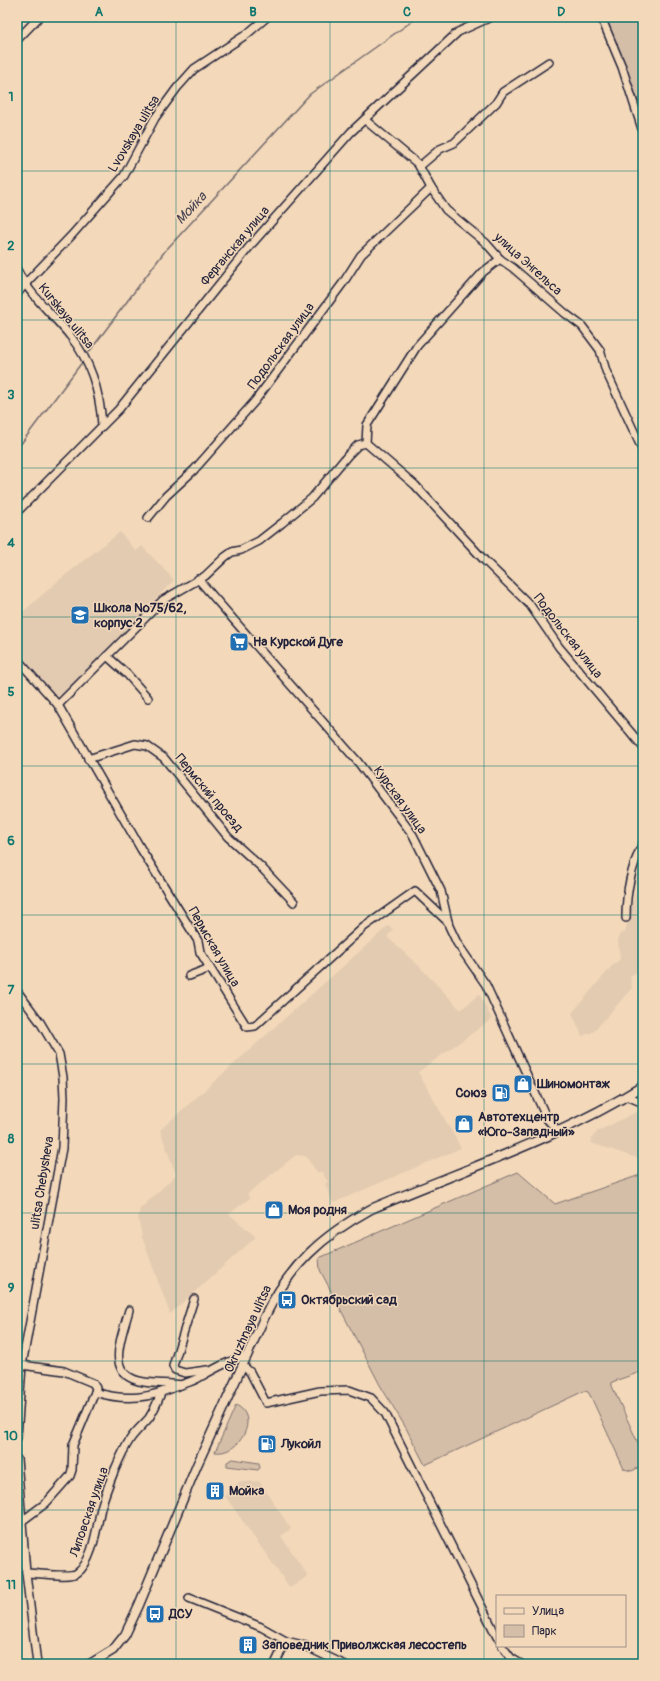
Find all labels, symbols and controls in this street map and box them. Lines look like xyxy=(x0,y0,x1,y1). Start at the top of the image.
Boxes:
text: A xyxy=(95,4,104,20)
text: B xyxy=(249,4,257,20)
text: C xyxy=(403,4,411,20)
text: D xyxy=(557,4,565,20)
text: 1 xyxy=(8,89,14,105)
street label: Lvovskaya ulitsa xyxy=(105,93,163,175)
water label: Мойка xyxy=(172,187,211,228)
street label: Ферганская улица xyxy=(197,203,273,289)
street label: улица Энгельса xyxy=(490,229,565,299)
text: 2 xyxy=(7,238,15,254)
street label: Kurskaya ulitsa xyxy=(35,280,97,352)
street label: Подольская улица xyxy=(244,300,318,392)
text: 3 xyxy=(7,387,15,403)
text: 4 xyxy=(7,535,15,551)
street label: Подольская улица xyxy=(530,590,606,682)
place label: Школа №75/62, корпус 2 xyxy=(93,600,187,631)
school or university icon: Школа №75/62, корпус 2 xyxy=(69,604,91,626)
supermarket icon: На Курской Дуге xyxy=(228,631,250,653)
place label: На Курской Дуге xyxy=(253,634,343,650)
text: 5 xyxy=(7,684,15,700)
street label: Пермский проезд xyxy=(172,751,247,836)
street label: Курская улица xyxy=(370,763,430,837)
text: 6 xyxy=(7,833,15,849)
street label: Пермская улица xyxy=(185,904,243,990)
text: 7 xyxy=(8,982,15,998)
shop icon: Шиномонтаж xyxy=(512,1073,534,1095)
place label: Шиномонтаж xyxy=(536,1076,610,1092)
fuel station icon: Союз xyxy=(490,1082,512,1104)
place label: Союз xyxy=(456,1085,487,1101)
place label: Автотехцентр «Юго-Западный» xyxy=(478,1109,575,1140)
shop icon: Автотехцентр «Юго-Западный» xyxy=(453,1113,475,1135)
text: 8 xyxy=(8,1131,15,1147)
street label: ulitsa Chebysheva xyxy=(27,1135,57,1231)
shop icon: Моя родня xyxy=(263,1199,285,1221)
place label: Моя родня xyxy=(288,1202,347,1218)
text: 9 xyxy=(8,1280,15,1296)
street label: Okruzhnaya ulitsa xyxy=(221,1283,275,1375)
bus stop icon: Октябрьский сад xyxy=(276,1289,298,1311)
place label: Октябрьский сад xyxy=(301,1292,397,1308)
text: 10 xyxy=(4,1428,18,1444)
fuel station icon: Лукойл xyxy=(256,1433,278,1455)
place label: Лукойл xyxy=(280,1436,321,1452)
street label: Липовская улица xyxy=(66,1465,112,1560)
building icon: Мойка xyxy=(204,1480,226,1502)
place label: Мойка xyxy=(229,1483,264,1499)
text: 11 xyxy=(6,1577,16,1593)
legend xyxy=(496,1595,626,1647)
bus stop icon: ДСУ xyxy=(144,1603,166,1625)
text: Улица xyxy=(532,1604,564,1619)
place label: ДСУ xyxy=(168,1606,193,1622)
text: Парк xyxy=(532,1624,557,1639)
building icon: Заповедник Приволжская лесостепь xyxy=(237,1634,259,1656)
place label: Заповедник Приволжская лесостепь xyxy=(262,1637,467,1653)

